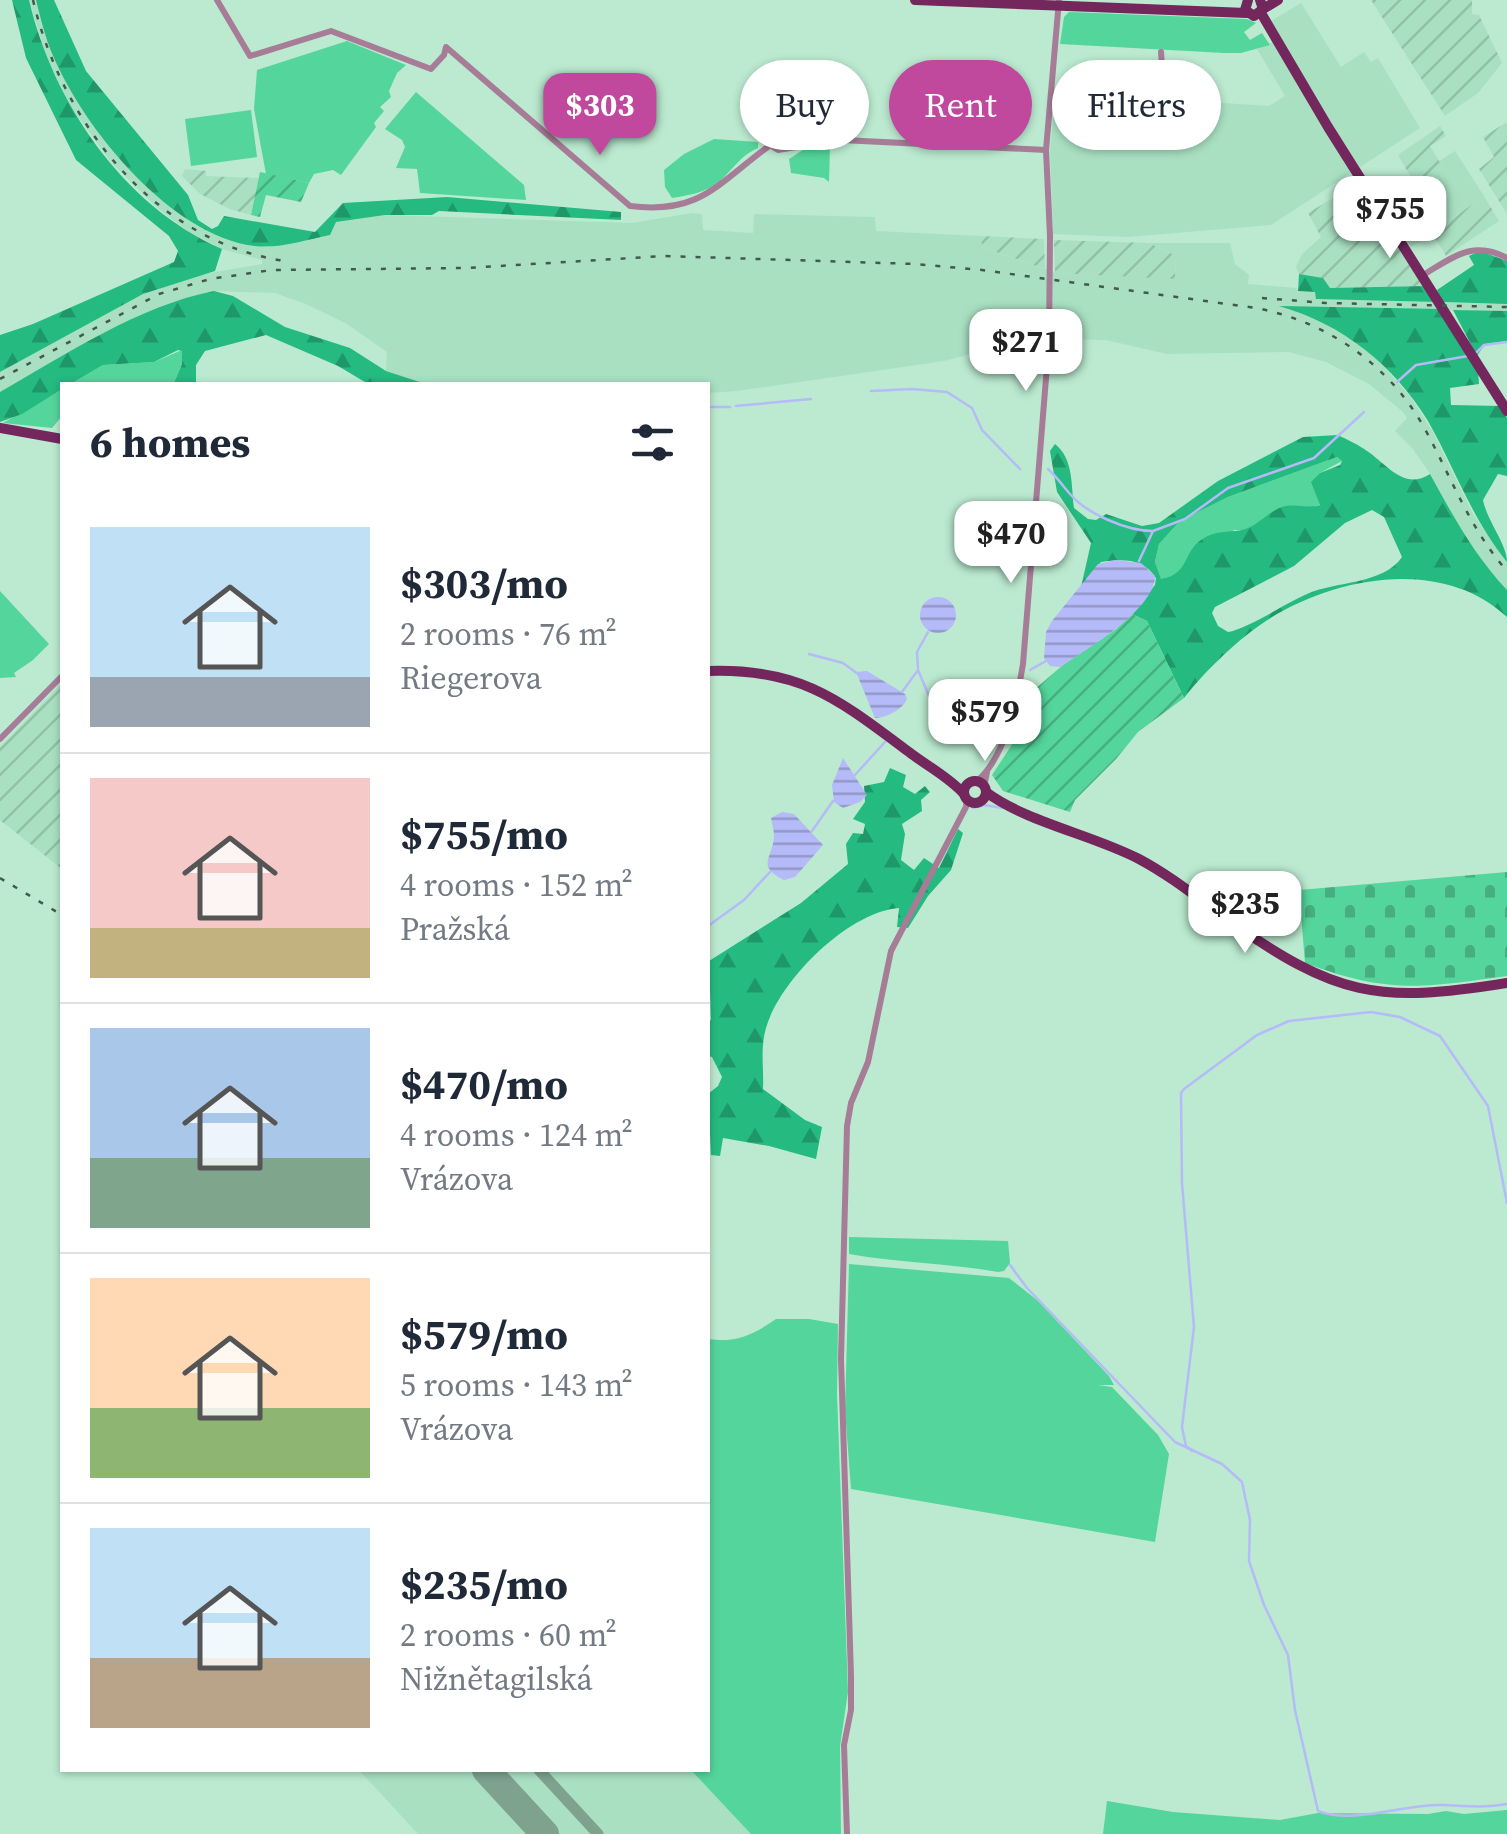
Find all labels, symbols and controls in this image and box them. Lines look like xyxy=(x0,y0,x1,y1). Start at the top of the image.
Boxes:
chip: Buy xyxy=(740,60,869,150)
chip: Rent xyxy=(889,60,1032,150)
chip: Filters xyxy=(1052,60,1221,150)
pin: $303 xyxy=(541,73,659,158)
text: $303 xyxy=(565,83,635,127)
pin: $755 xyxy=(1331,176,1449,261)
text: $755 xyxy=(1355,186,1425,230)
pin: $271 xyxy=(967,309,1085,394)
text: $271 xyxy=(991,319,1061,363)
text: 6 homes xyxy=(90,413,250,471)
icon: filters xyxy=(625,415,680,470)
pin: $470 xyxy=(952,501,1070,586)
text: $470 xyxy=(976,511,1046,555)
text: $303/mo xyxy=(400,554,568,612)
icon: home xyxy=(170,567,290,687)
text: 2 rooms · 76 m² xyxy=(400,612,617,656)
text: Riegerova xyxy=(400,656,542,700)
pin: $579 xyxy=(926,679,1044,764)
text: $579 xyxy=(950,689,1020,733)
text: $755/mo xyxy=(400,805,568,863)
icon: home xyxy=(170,818,290,938)
text: 4 rooms · 152 m² xyxy=(400,863,633,907)
pin: $235 xyxy=(1186,871,1304,956)
text: $235 xyxy=(1210,881,1280,925)
text: Pražská xyxy=(400,907,510,951)
text: $470/mo xyxy=(400,1055,568,1113)
icon: home xyxy=(170,1068,290,1188)
text: 4 rooms · 124 m² xyxy=(400,1113,633,1157)
text: Vrázova xyxy=(400,1157,513,1201)
text: $579/mo xyxy=(400,1305,568,1363)
icon: home xyxy=(170,1318,290,1438)
text: 5 rooms · 143 m² xyxy=(400,1363,633,1407)
text: Vrázova xyxy=(400,1407,513,1451)
text: $235/mo xyxy=(400,1555,568,1613)
icon: home xyxy=(170,1568,290,1688)
text: 2 rooms · 60 m² xyxy=(400,1613,617,1657)
text: Nižnětagilská xyxy=(400,1657,593,1701)

